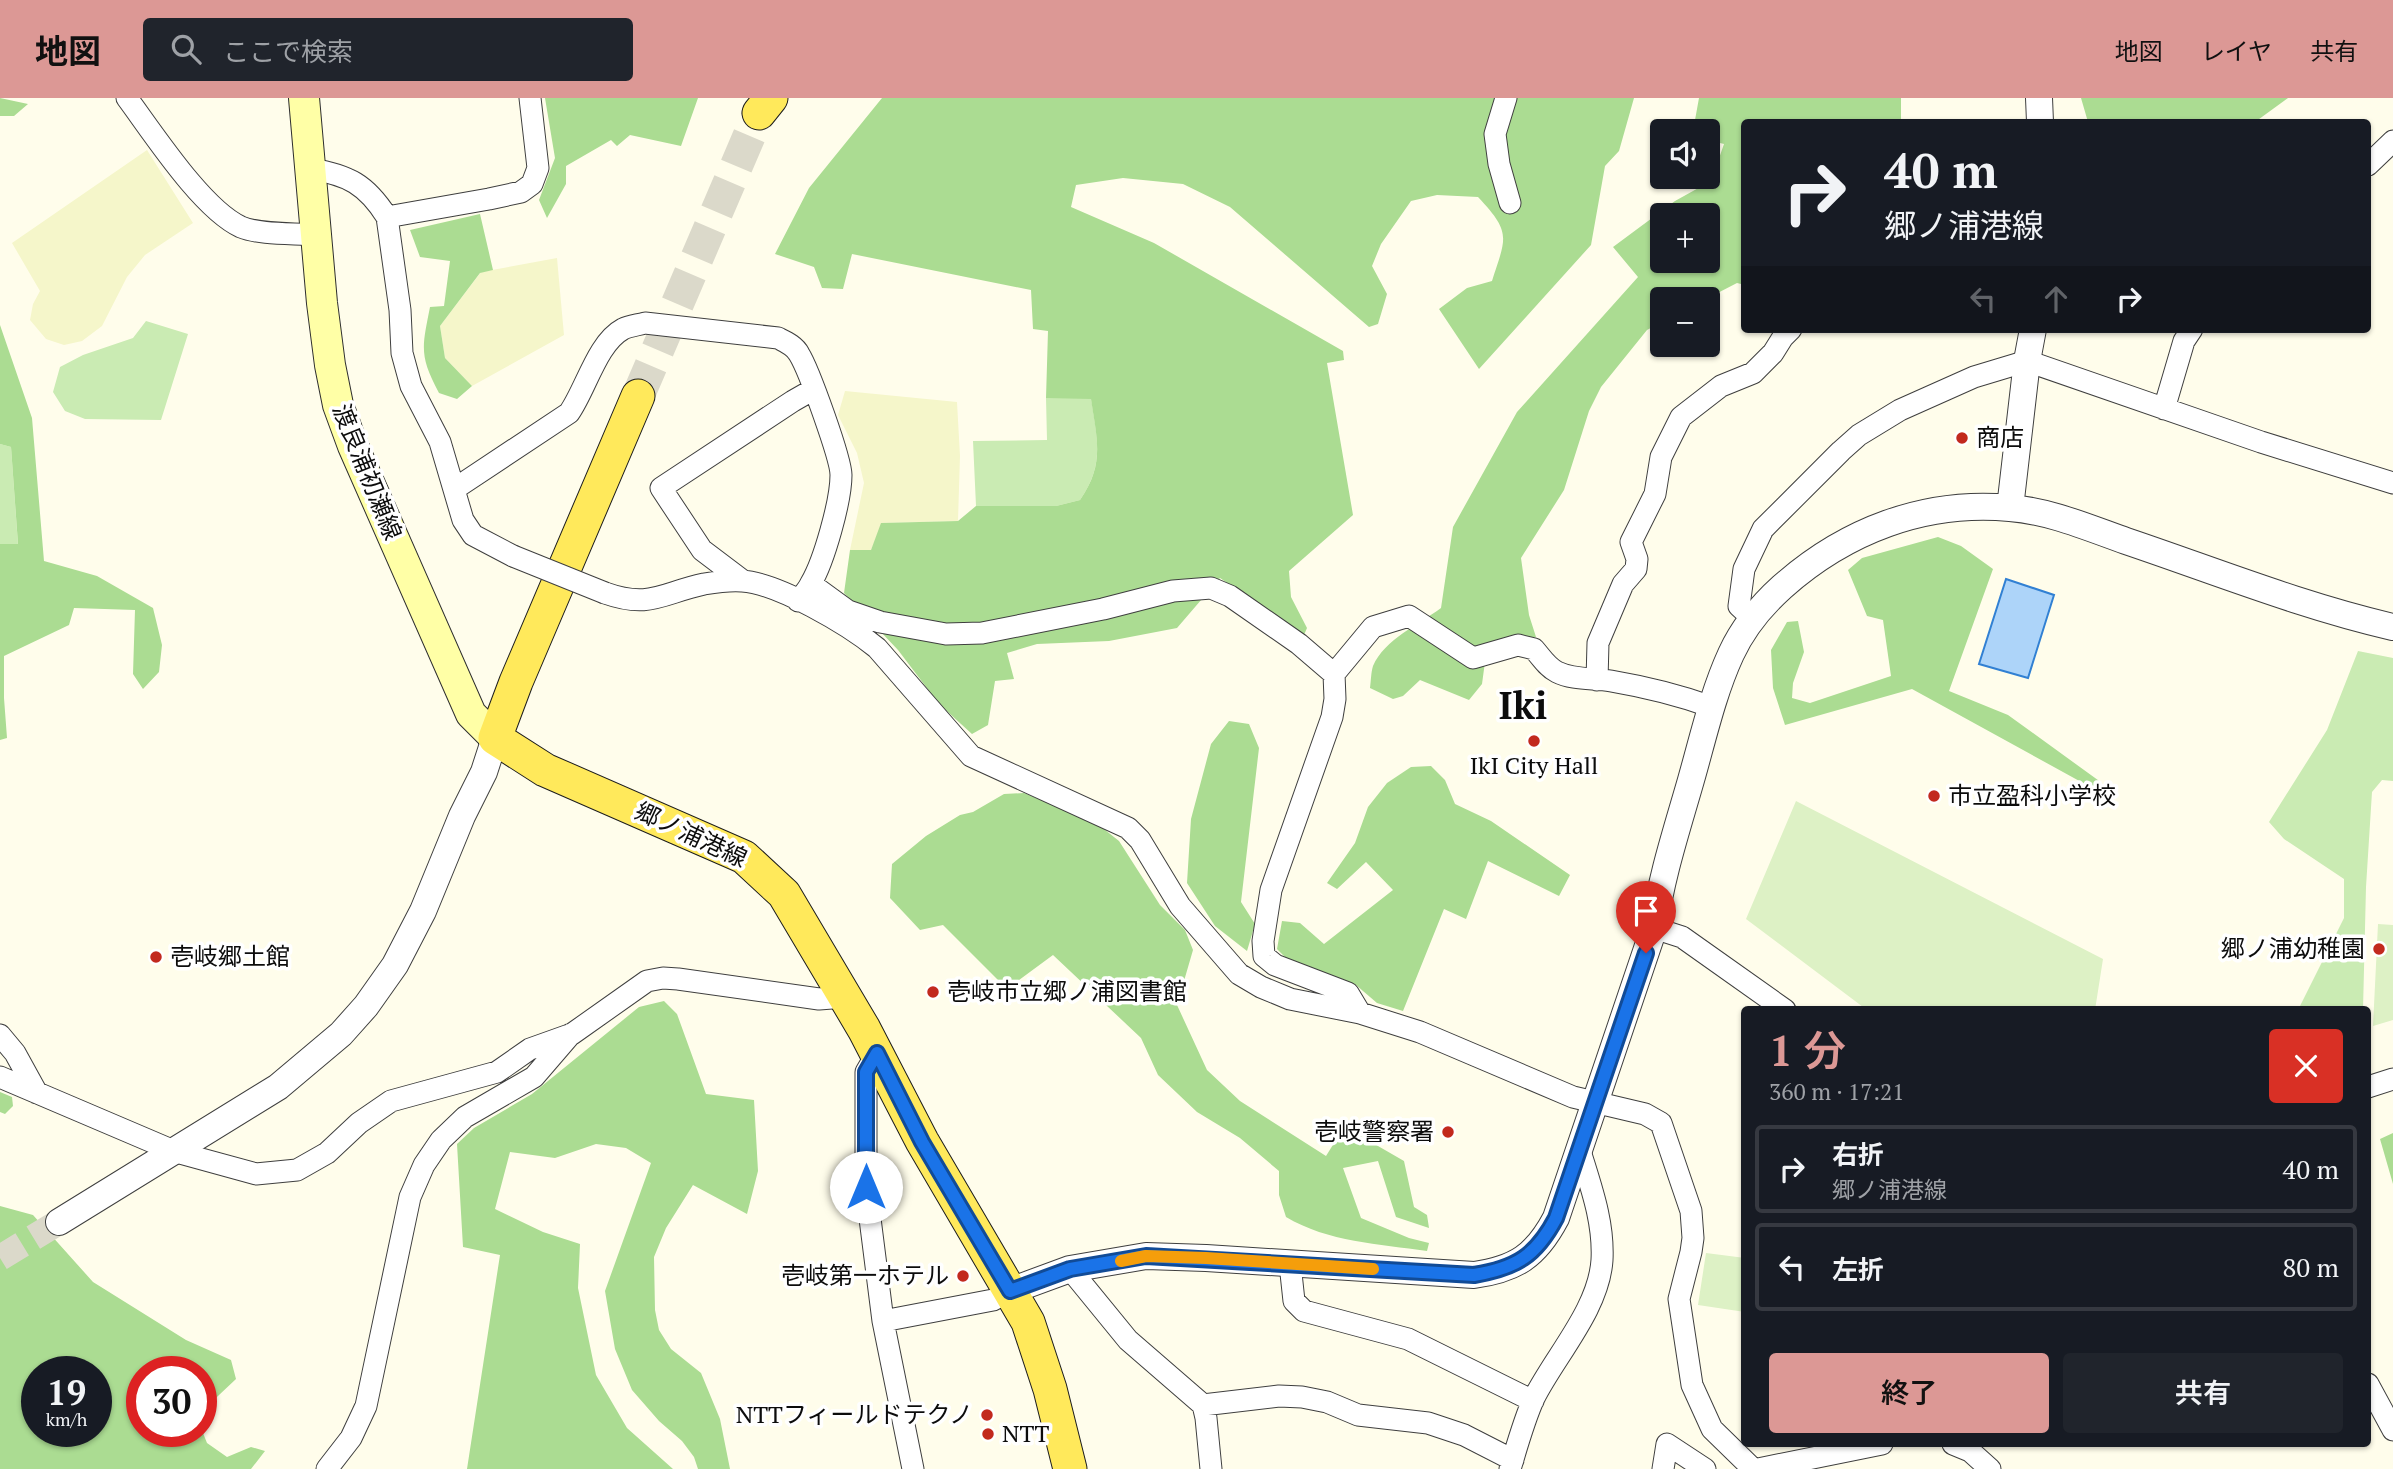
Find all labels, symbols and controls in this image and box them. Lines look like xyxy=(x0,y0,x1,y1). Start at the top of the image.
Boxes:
search box xyxy=(143,18,633,81)
text: 地図 xyxy=(35,29,101,72)
icon: search xyxy=(167,30,205,68)
text: ここで検索 xyxy=(223,34,353,68)
text: 地図 xyxy=(2115,35,2163,67)
text: レイヤ xyxy=(2201,35,2272,67)
text: 共有 xyxy=(2310,35,2358,67)
map controls xyxy=(1650,119,1720,357)
button: sound xyxy=(1650,119,1720,189)
text: 40 m xyxy=(1884,137,1998,202)
icon: right xyxy=(1769,147,1860,238)
button: + xyxy=(1650,203,1720,273)
text: 郷ノ浦港線 xyxy=(1884,204,2044,246)
icon: left xyxy=(1964,280,2002,318)
icon: ahead xyxy=(2037,280,2075,318)
icon: right xyxy=(2110,280,2148,318)
button: − xyxy=(1650,287,1720,357)
street label: 渡良浦初瀬線 xyxy=(326,399,410,544)
place label: 商店 xyxy=(1976,421,2024,453)
marker: 商店 xyxy=(1954,430,1970,446)
district label: Iki xyxy=(1499,680,1547,730)
marker: IkI City Hall xyxy=(1526,733,1542,749)
place label: IkI City Hall xyxy=(1470,749,1598,781)
place label: 市立盈科小学校 xyxy=(1948,779,2116,811)
marker: 市立盈科小学校 xyxy=(1926,788,1942,804)
street label: 郷ノ浦港線 xyxy=(630,794,753,874)
pin xyxy=(1616,881,1676,953)
icon: arrive xyxy=(1627,892,1665,930)
place label: 郷ノ浦幼稚園 xyxy=(2221,932,2365,964)
place label: 壱岐郷土館 xyxy=(170,940,290,972)
marker: 郷ノ浦幼稚園 xyxy=(2371,941,2387,957)
marker: 壱岐郷土館 xyxy=(148,949,164,965)
place label: 壱岐市立郷ノ浦図書館 xyxy=(947,975,1187,1007)
marker: 壱岐市立郷ノ浦図書館 xyxy=(925,984,941,1000)
text: 1 分 xyxy=(1769,1022,1846,1078)
button: close xyxy=(2269,1029,2343,1103)
text: 360 m · 17:21 xyxy=(1769,1076,1904,1107)
place label: 壱岐警察署 xyxy=(1314,1115,1434,1147)
marker: 壱岐警察署 xyxy=(1440,1124,1456,1140)
text: 右折 xyxy=(1832,1137,1884,1171)
position arrow xyxy=(829,1150,903,1224)
icon: right xyxy=(1773,1150,1811,1188)
text: 40 m xyxy=(2283,1152,2339,1186)
text: 郷ノ浦港線 xyxy=(1832,1174,1947,1205)
icon: left xyxy=(1773,1248,1811,1286)
text: 80 m xyxy=(2283,1250,2339,1284)
text: 左折 xyxy=(1832,1252,1884,1286)
place label: 壱岐第一ホテル xyxy=(781,1259,949,1291)
marker: 壱岐第一ホテル xyxy=(955,1268,971,1284)
button: 終了 xyxy=(1769,1353,2049,1433)
button: 共有 xyxy=(2063,1353,2343,1433)
speed limit sign: 30 xyxy=(126,1356,217,1447)
text: 19 xyxy=(47,1369,86,1415)
place label: NTTフィールドテクノ xyxy=(736,1398,973,1430)
text: km/h xyxy=(46,1407,87,1431)
marker: NTTフィールドテクノ xyxy=(979,1407,995,1423)
place label: NTT xyxy=(1002,1417,1049,1449)
marker: NTT xyxy=(980,1426,996,1442)

